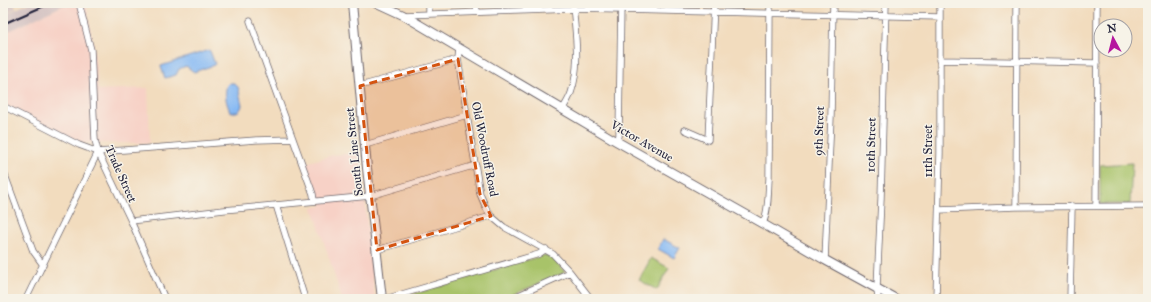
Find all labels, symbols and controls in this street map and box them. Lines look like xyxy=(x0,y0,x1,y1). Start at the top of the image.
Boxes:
north arrow xyxy=(1093,18,1133,58)
text: N xyxy=(1106,21,1118,36)
street label: Old Woodruff Road xyxy=(469,100,501,198)
street label: 9th Street xyxy=(811,105,827,156)
street label: South Line Street xyxy=(342,106,366,197)
street label: Victor Avenue xyxy=(607,117,676,165)
street label: 10th Street xyxy=(864,117,878,173)
street label: 11th Street xyxy=(921,124,935,177)
street label: Trade Street xyxy=(102,143,140,205)

